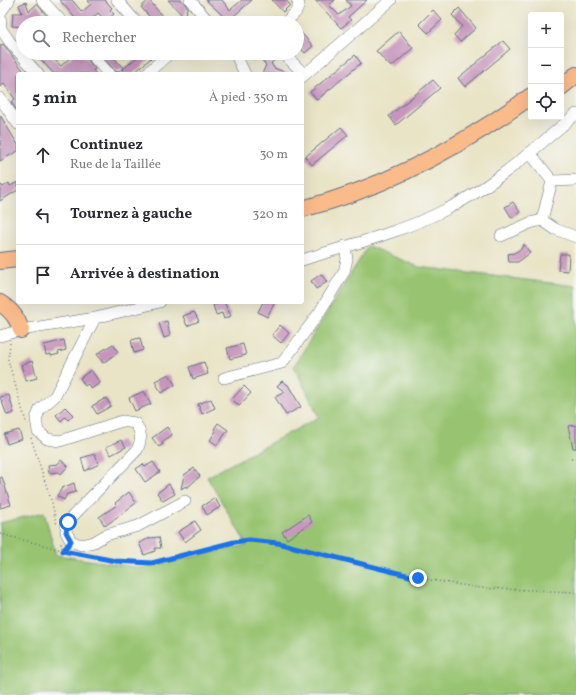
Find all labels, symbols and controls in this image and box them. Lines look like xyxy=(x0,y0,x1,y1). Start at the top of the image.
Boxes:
map controls xyxy=(528,12,564,120)
button: + xyxy=(528,12,564,48)
search box xyxy=(16,16,304,60)
icon: search xyxy=(30,27,52,49)
text: Rechercher xyxy=(62,28,136,49)
button: − xyxy=(528,48,564,84)
button: locate xyxy=(528,84,564,120)
text: 5 min xyxy=(32,87,77,110)
text: À pied · 350 m xyxy=(209,89,288,107)
text: Continuez xyxy=(70,135,143,156)
icon: ahead xyxy=(32,144,54,166)
text: 30 m xyxy=(260,146,288,164)
text: Rue de la Taillée xyxy=(70,156,161,174)
icon: left xyxy=(32,204,54,226)
text: Tournez à gauche xyxy=(70,204,192,225)
text: 320 m xyxy=(253,206,288,224)
icon: arrive xyxy=(32,264,54,286)
text: Arrivée à destination xyxy=(70,264,219,285)
route start xyxy=(59,513,77,531)
route end xyxy=(409,569,427,587)

